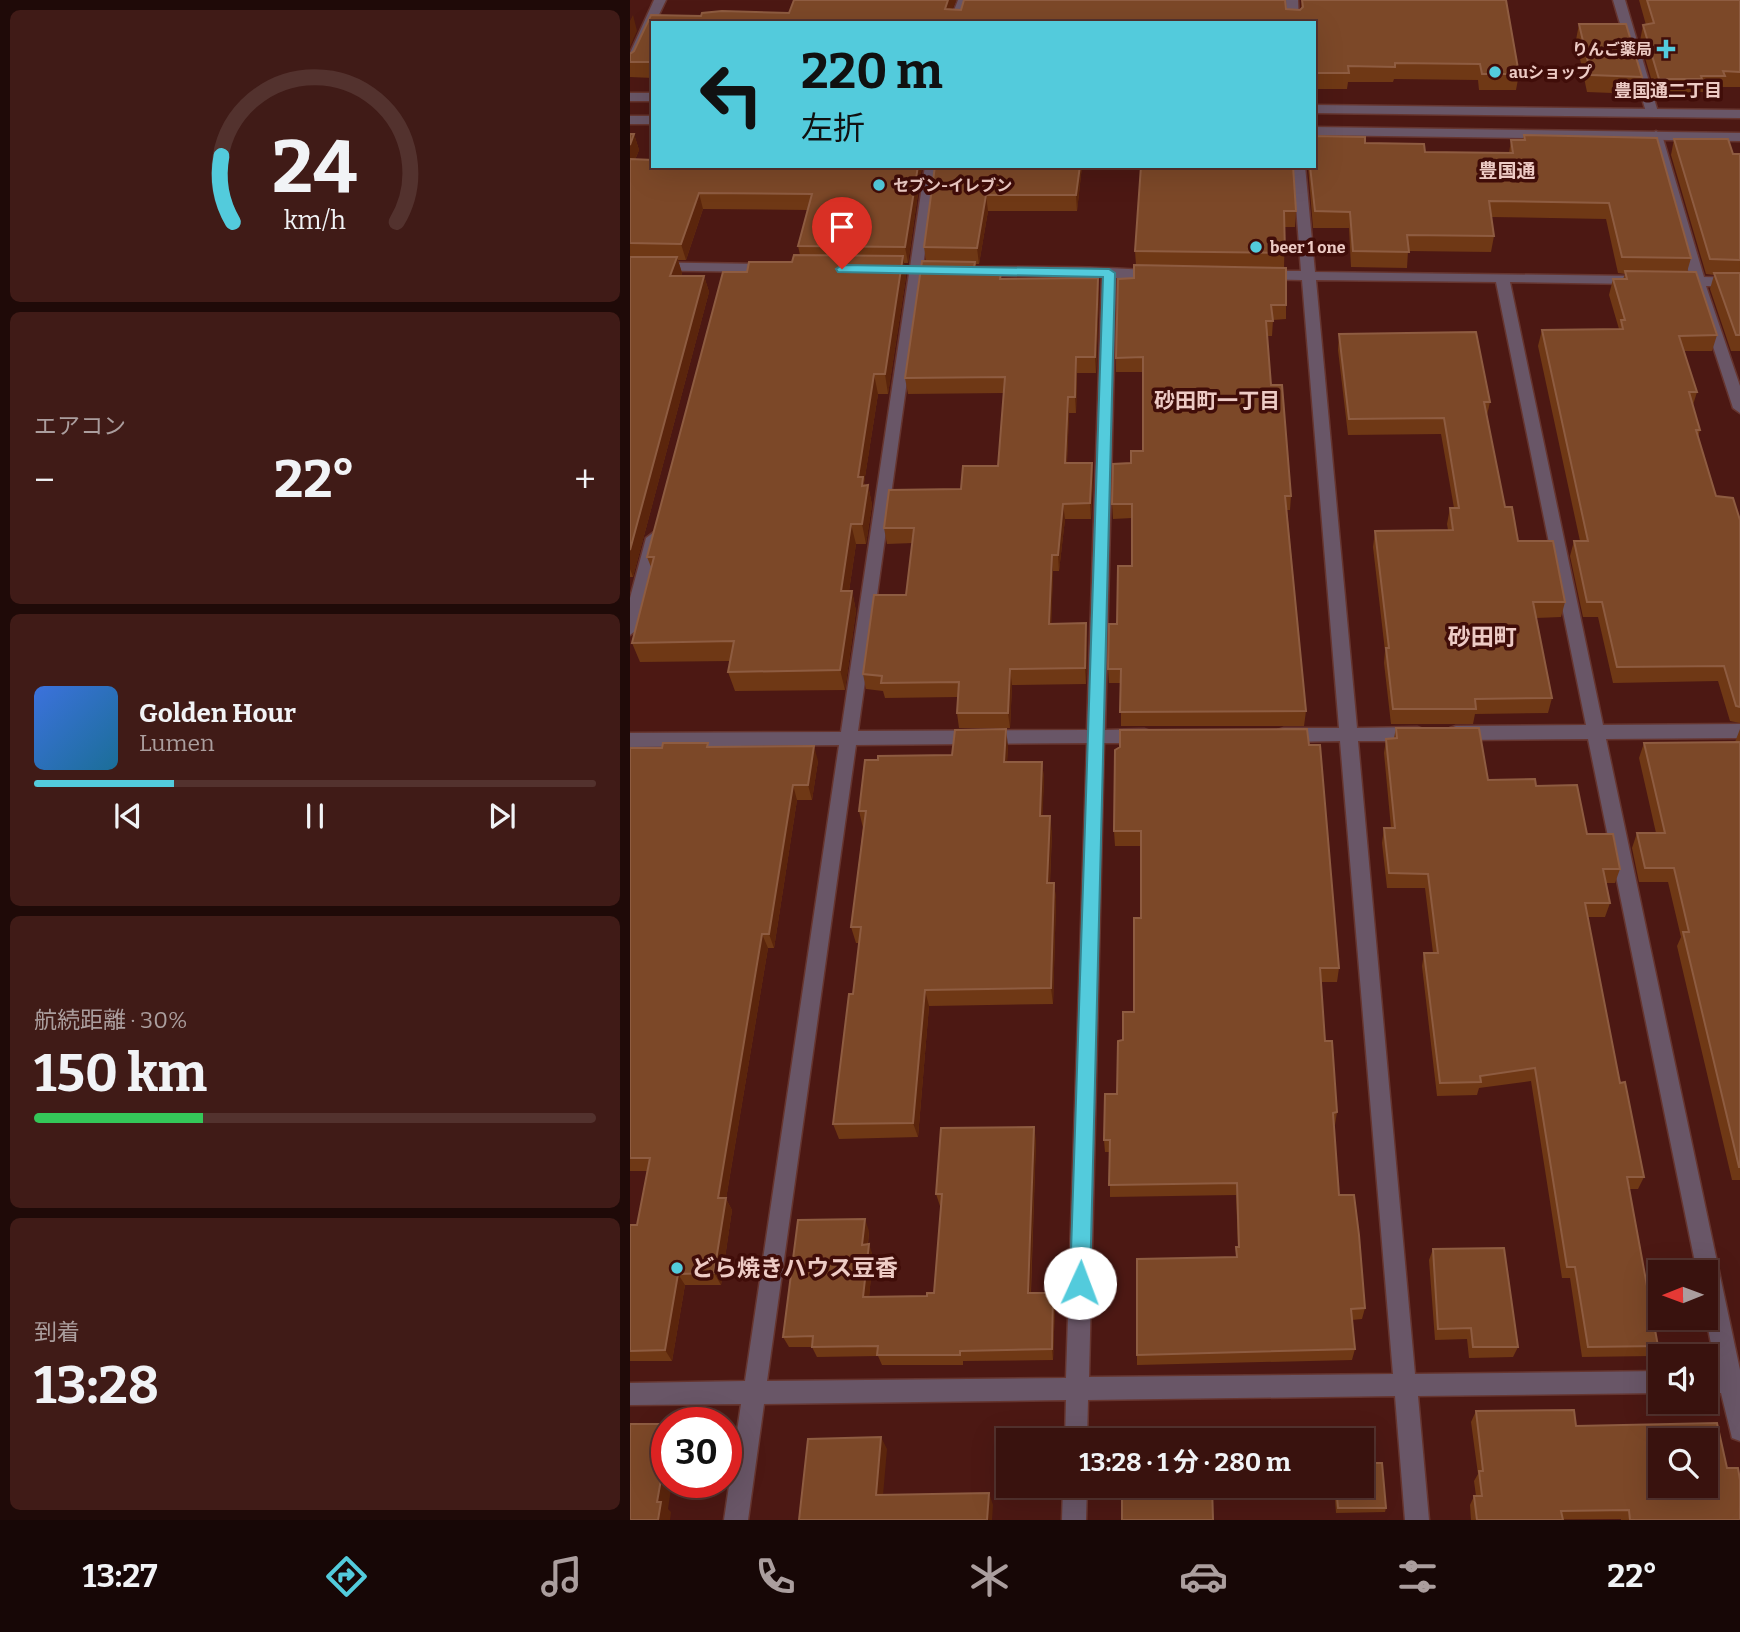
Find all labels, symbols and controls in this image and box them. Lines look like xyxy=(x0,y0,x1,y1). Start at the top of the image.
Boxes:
place label: りんご薬局 xyxy=(1572,40,1652,59)
marker: りんご薬局 xyxy=(1658,41,1674,57)
text: 220 m xyxy=(801,42,943,101)
icon: left xyxy=(686,49,777,140)
place label: auショップ xyxy=(1509,63,1592,82)
marker: auショップ xyxy=(1487,64,1503,80)
district label: 豊国通二丁目 xyxy=(1614,80,1722,102)
text: 左折 xyxy=(801,109,865,147)
text: 24 xyxy=(272,124,358,211)
district label: 豊国通 xyxy=(1478,159,1536,182)
place label: セブン-イレブン xyxy=(893,176,1012,195)
marker: セブン-イレブン xyxy=(871,177,887,193)
pin xyxy=(812,197,872,269)
text: km/h xyxy=(284,206,346,236)
icon: arrive xyxy=(823,208,861,246)
place label: beer 1 one xyxy=(1270,238,1346,257)
marker: beer 1 one xyxy=(1248,239,1264,255)
district label: 砂田町一丁目 xyxy=(1154,388,1280,414)
text: エアコン xyxy=(34,412,126,440)
text: 22° xyxy=(274,448,355,511)
text: − xyxy=(34,457,55,503)
text: + xyxy=(574,457,596,503)
district label: 砂田町 xyxy=(1448,623,1517,651)
text: Golden Hour xyxy=(139,698,296,729)
text: Lumen xyxy=(139,729,215,757)
icon: previous xyxy=(109,797,147,835)
icon: pause xyxy=(296,797,334,835)
icon: next xyxy=(483,797,521,835)
text: 航続距離 · 30% xyxy=(34,1006,187,1034)
text: 150 km xyxy=(34,1042,207,1105)
position arrow xyxy=(1043,1246,1117,1320)
place label: どら焼きハウス豆香 xyxy=(691,1254,898,1282)
marker: どら焼きハウス豆香 xyxy=(669,1260,685,1276)
north arrow xyxy=(1648,1260,1718,1330)
map controls xyxy=(1648,1260,1718,1498)
text: 到着 xyxy=(34,1318,80,1346)
button: sound xyxy=(1648,1344,1718,1414)
text: 13:28 xyxy=(34,1354,159,1417)
speed limit sign: 30 xyxy=(651,1407,742,1498)
button: search xyxy=(1648,1428,1718,1498)
text: 13:28 · 1 分 · 280 m xyxy=(1079,1447,1291,1478)
icon: directions xyxy=(322,1552,371,1601)
icon: music xyxy=(537,1552,586,1601)
icon: phone xyxy=(751,1552,800,1601)
icon: climate xyxy=(965,1552,1014,1601)
icon: car xyxy=(1179,1552,1228,1601)
icon: filters xyxy=(1393,1552,1442,1601)
text: 13:27 xyxy=(83,1557,157,1595)
text: 22° xyxy=(1607,1557,1657,1595)

